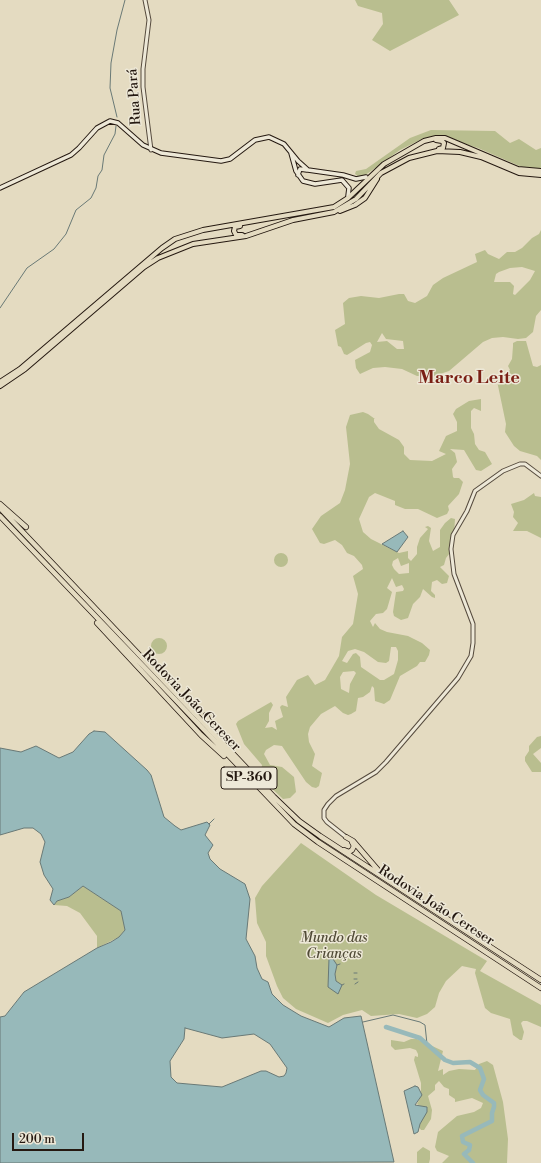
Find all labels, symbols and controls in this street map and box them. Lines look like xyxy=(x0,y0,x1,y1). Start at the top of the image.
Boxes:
street label: Rua Pará xyxy=(125,68,145,126)
district label: Marco Leite xyxy=(418,368,520,390)
street label: Rodovia João Cereser xyxy=(138,647,244,755)
road number: SP-360 xyxy=(221,767,277,789)
street label: Rodovia João Cereser xyxy=(375,862,497,950)
park label: Mundo das Crianças xyxy=(300,931,368,964)
scale bar xyxy=(14,1125,86,1151)
text: 200 m xyxy=(19,1132,55,1147)

